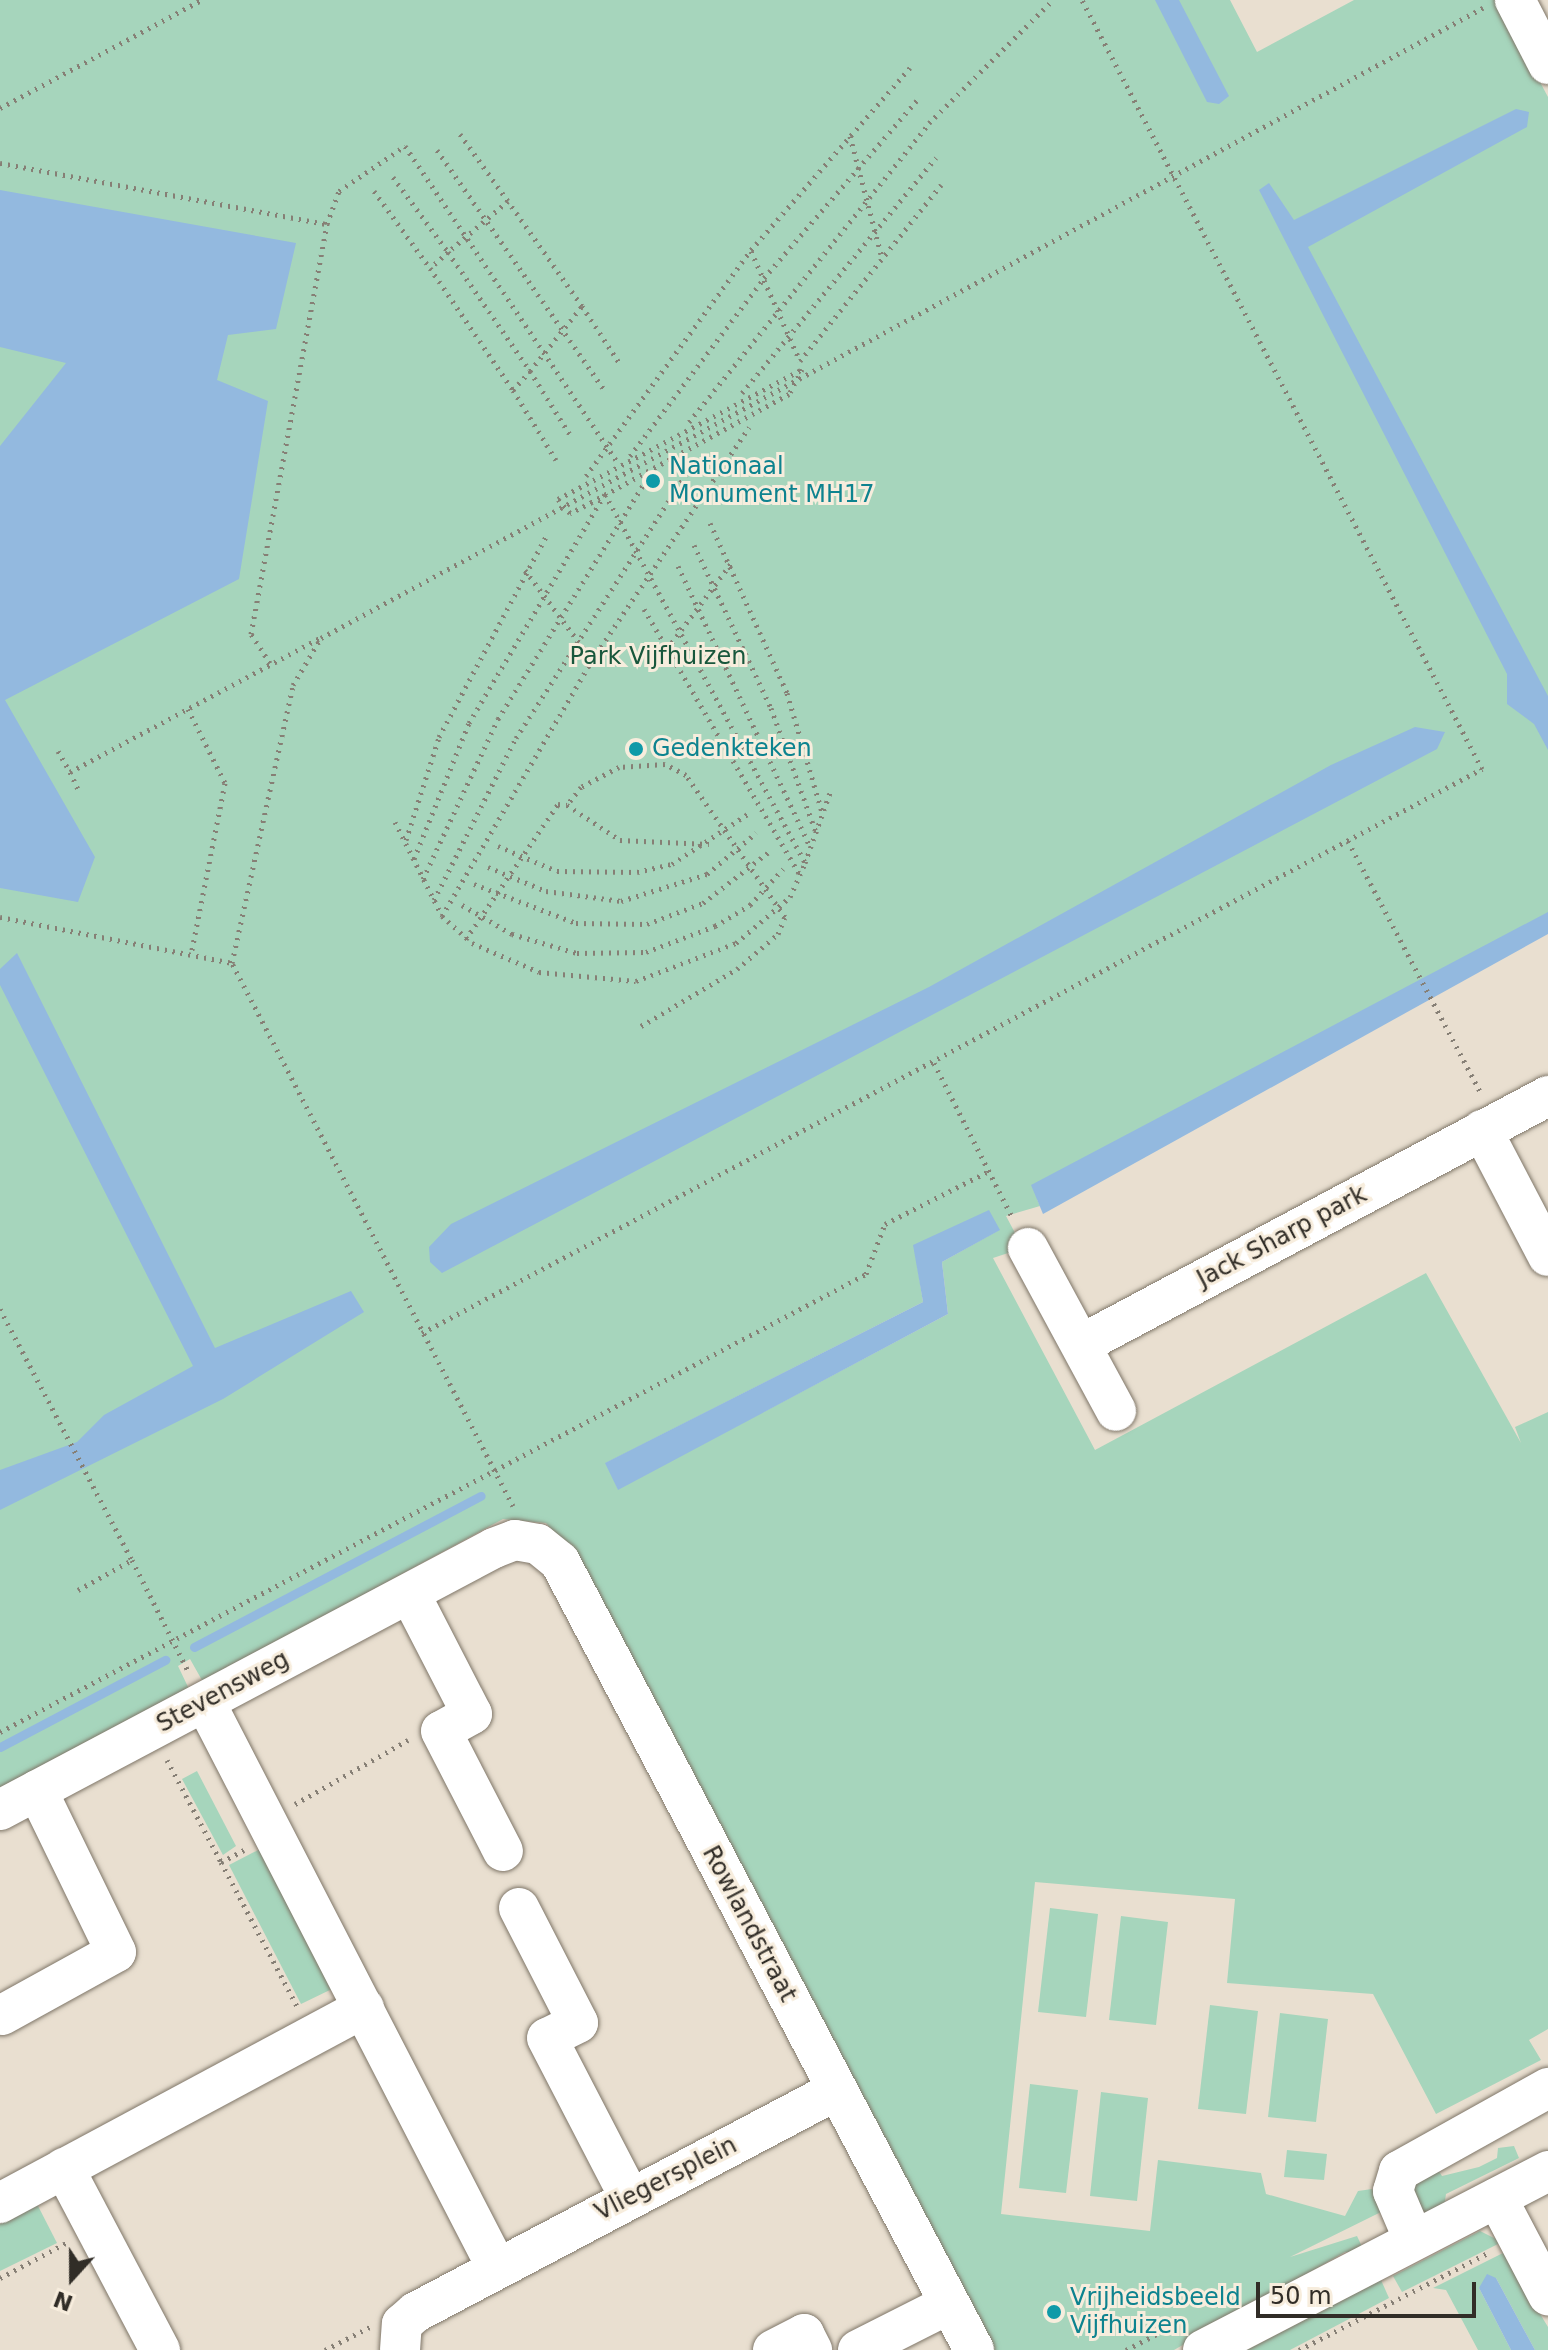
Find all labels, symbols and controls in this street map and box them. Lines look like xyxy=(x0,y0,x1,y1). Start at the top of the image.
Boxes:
place label: Nationaal Monument MH17 xyxy=(669,453,874,509)
marker: Nationaal Monument MH17 xyxy=(644,472,662,490)
park label: Park Vijfhuizen xyxy=(570,643,746,671)
place label: Gedenkteken xyxy=(652,735,812,763)
marker: Gedenkteken xyxy=(627,740,645,758)
street label: Jack Sharp park xyxy=(1192,1180,1372,1294)
street label: Stevensweg xyxy=(152,1645,294,1739)
street label: Rowlandstraat xyxy=(696,1841,802,2007)
street label: Vliegersplein xyxy=(590,2131,742,2227)
north arrow xyxy=(32,2238,112,2318)
scale bar xyxy=(1260,2266,1480,2316)
text: 50 m xyxy=(1270,2282,1332,2310)
place label: Vrijheidsbeeld Vijfhuizen xyxy=(1070,2284,1241,2340)
text: N xyxy=(50,2286,76,2316)
marker: Vrijheidsbeeld Vijfhuizen xyxy=(1045,2303,1063,2321)

